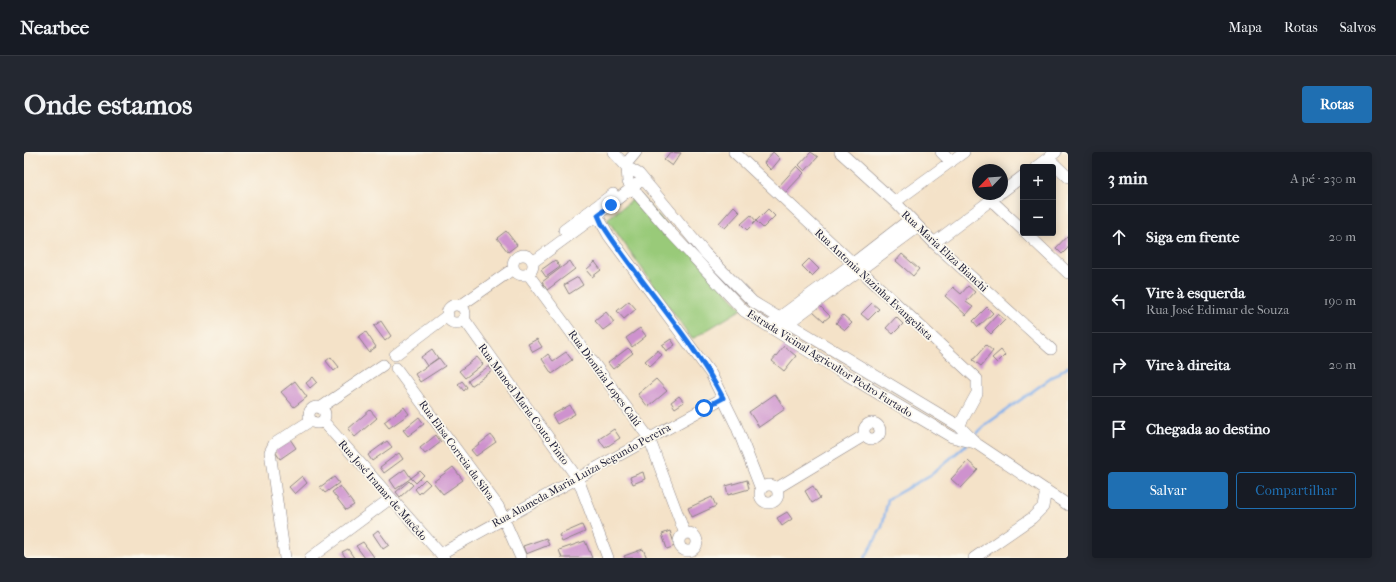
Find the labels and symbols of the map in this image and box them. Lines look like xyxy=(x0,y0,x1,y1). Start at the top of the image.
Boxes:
north arrow xyxy=(972,164,1008,200)
route end xyxy=(602,196,620,214)
street label: Rua Maria Eliza Bianchi xyxy=(899,208,991,295)
street label: Rua Antonia Nazinha Evangelista xyxy=(812,226,936,343)
street label: Estrada Vicinal Agricultor Pedro Furtado xyxy=(745,307,915,420)
street label: Rua Dionizia Lopes Calú xyxy=(565,328,644,429)
street label: Rua Manoel Maria Couto Pinto xyxy=(475,341,572,468)
street label: Rua Elisa Correia da Silva xyxy=(416,398,498,503)
route start xyxy=(695,399,713,417)
street label: Rua Alameda Maria Luiza Segundo Pereira xyxy=(490,420,674,530)
street label: Rua José Iramar de Macêdo xyxy=(335,437,430,544)

